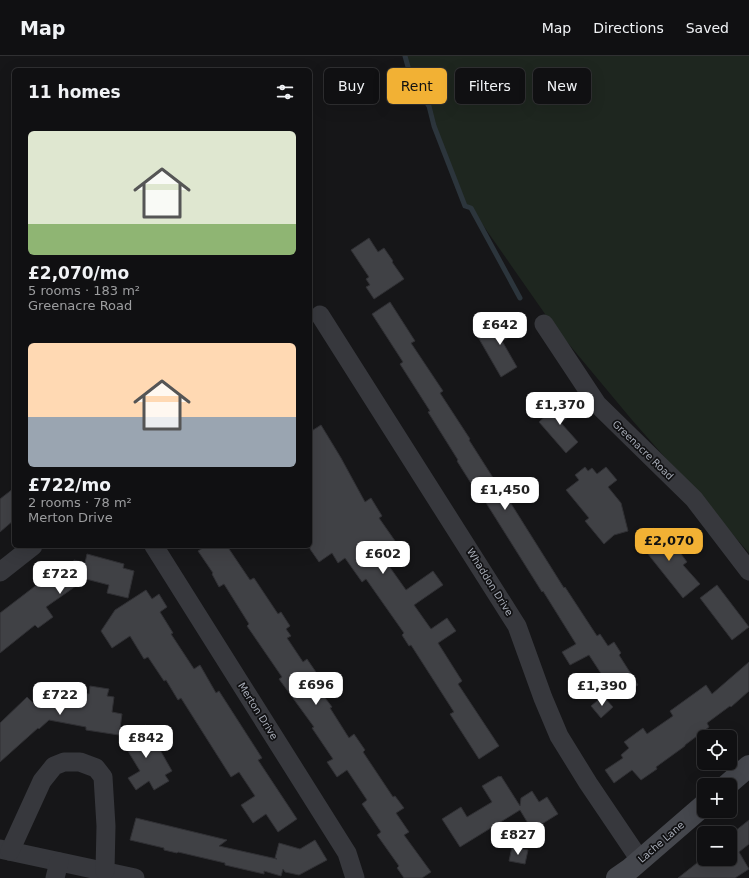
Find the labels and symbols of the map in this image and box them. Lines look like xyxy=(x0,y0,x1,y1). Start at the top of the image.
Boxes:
pin: £642 xyxy=(476,312,524,346)
pin: £1,370 xyxy=(527,392,593,426)
street label: Greenacre Road xyxy=(610,418,676,482)
pin: £1,450 xyxy=(472,477,538,511)
pin: £2,070 xyxy=(636,528,702,562)
pin: £602 xyxy=(359,541,407,575)
street label: Whaddon Drive xyxy=(465,546,515,618)
pin: £722 xyxy=(36,561,84,595)
pin: £696 xyxy=(292,672,340,706)
pin: £1,390 xyxy=(569,673,635,707)
street label: Merton Drive xyxy=(236,680,280,742)
pin: £722 xyxy=(36,682,84,716)
pin: £842 xyxy=(122,725,170,759)
street label: Lache Lane xyxy=(636,819,686,865)
pin: £827 xyxy=(494,822,542,856)

